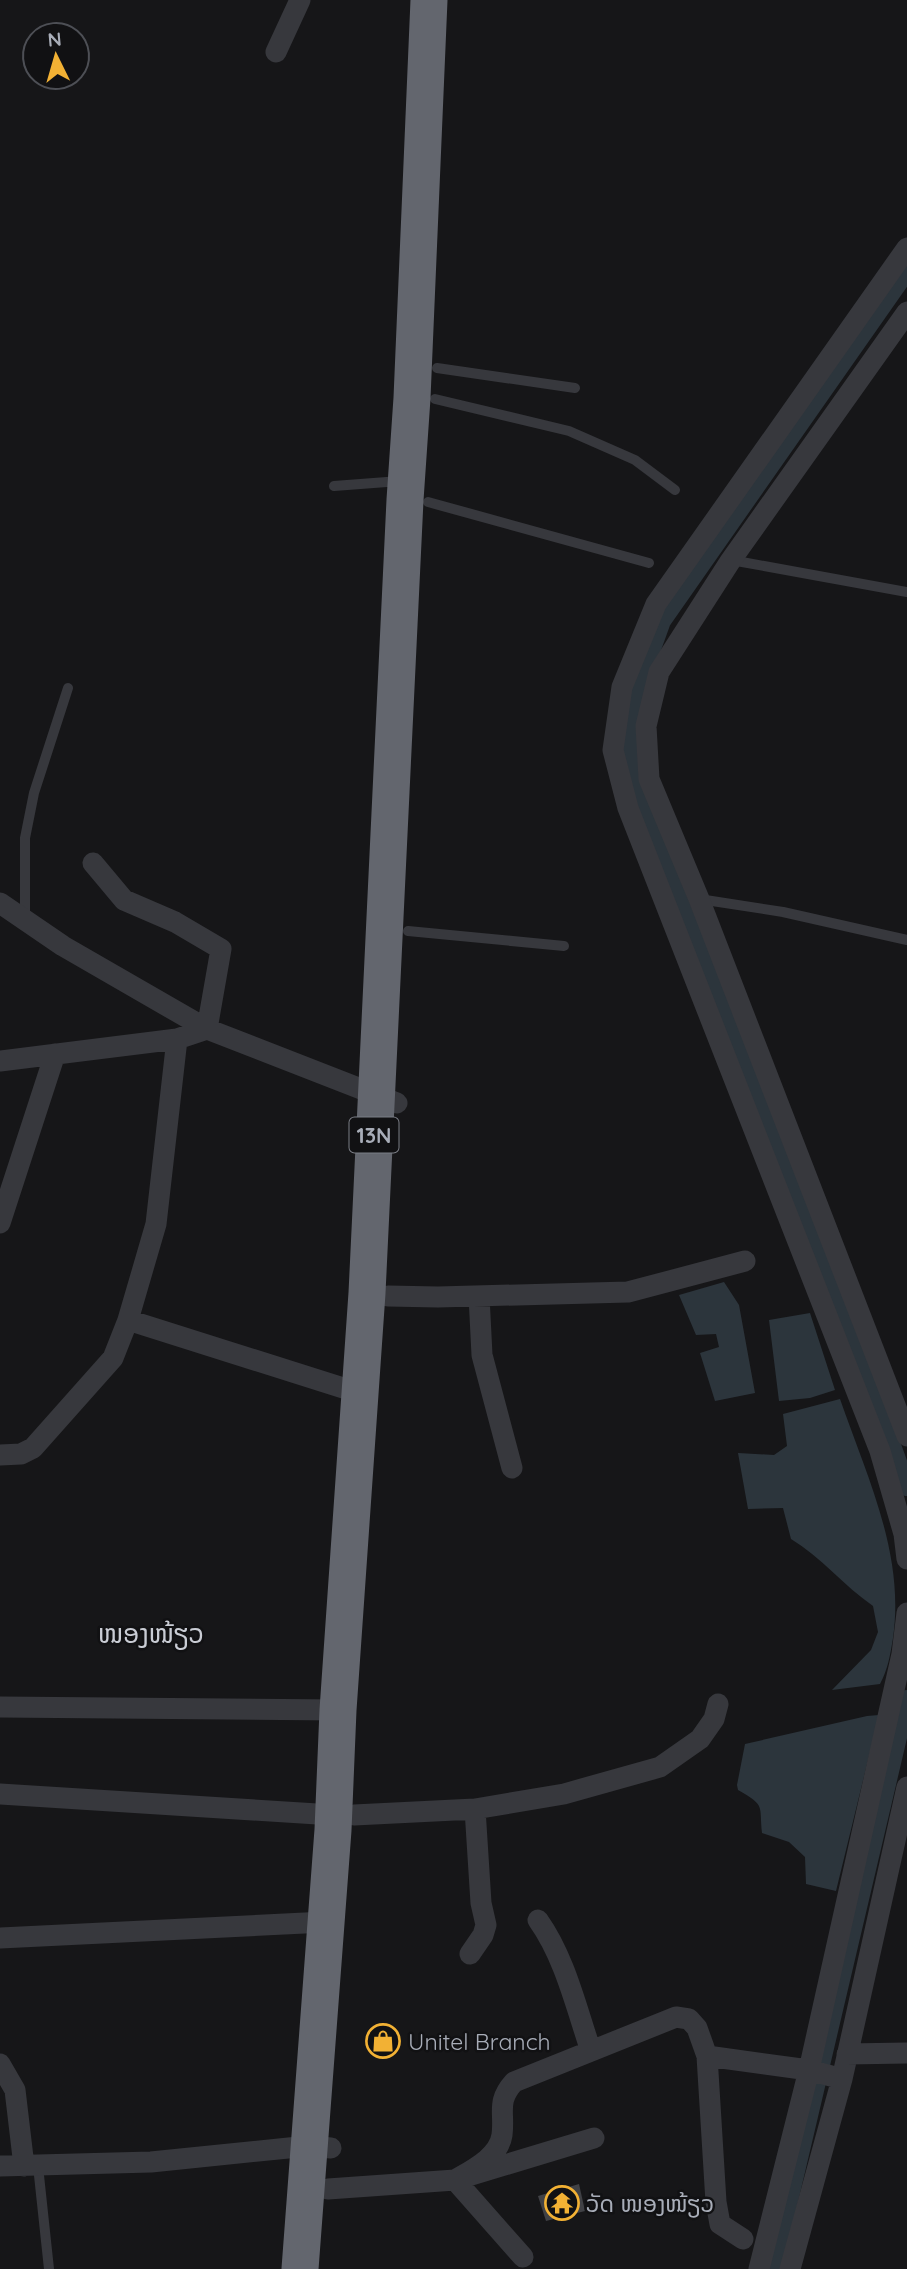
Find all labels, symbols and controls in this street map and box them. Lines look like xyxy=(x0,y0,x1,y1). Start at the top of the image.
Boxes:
north arrow xyxy=(21,21,91,91)
text: N xyxy=(47,27,63,52)
road number: 13N xyxy=(350,1118,398,1152)
district label: ໜອງໜ້ຽວ xyxy=(98,1617,204,1650)
shop icon: Unitel Branch xyxy=(364,2022,402,2060)
place label: Unitel Branch xyxy=(408,2027,551,2056)
temple icon: ວັດ ໜອງໜ້ຽວ xyxy=(543,2184,581,2222)
place label: ວັດ ໜອງໜ້ຽວ xyxy=(586,2189,714,2218)

